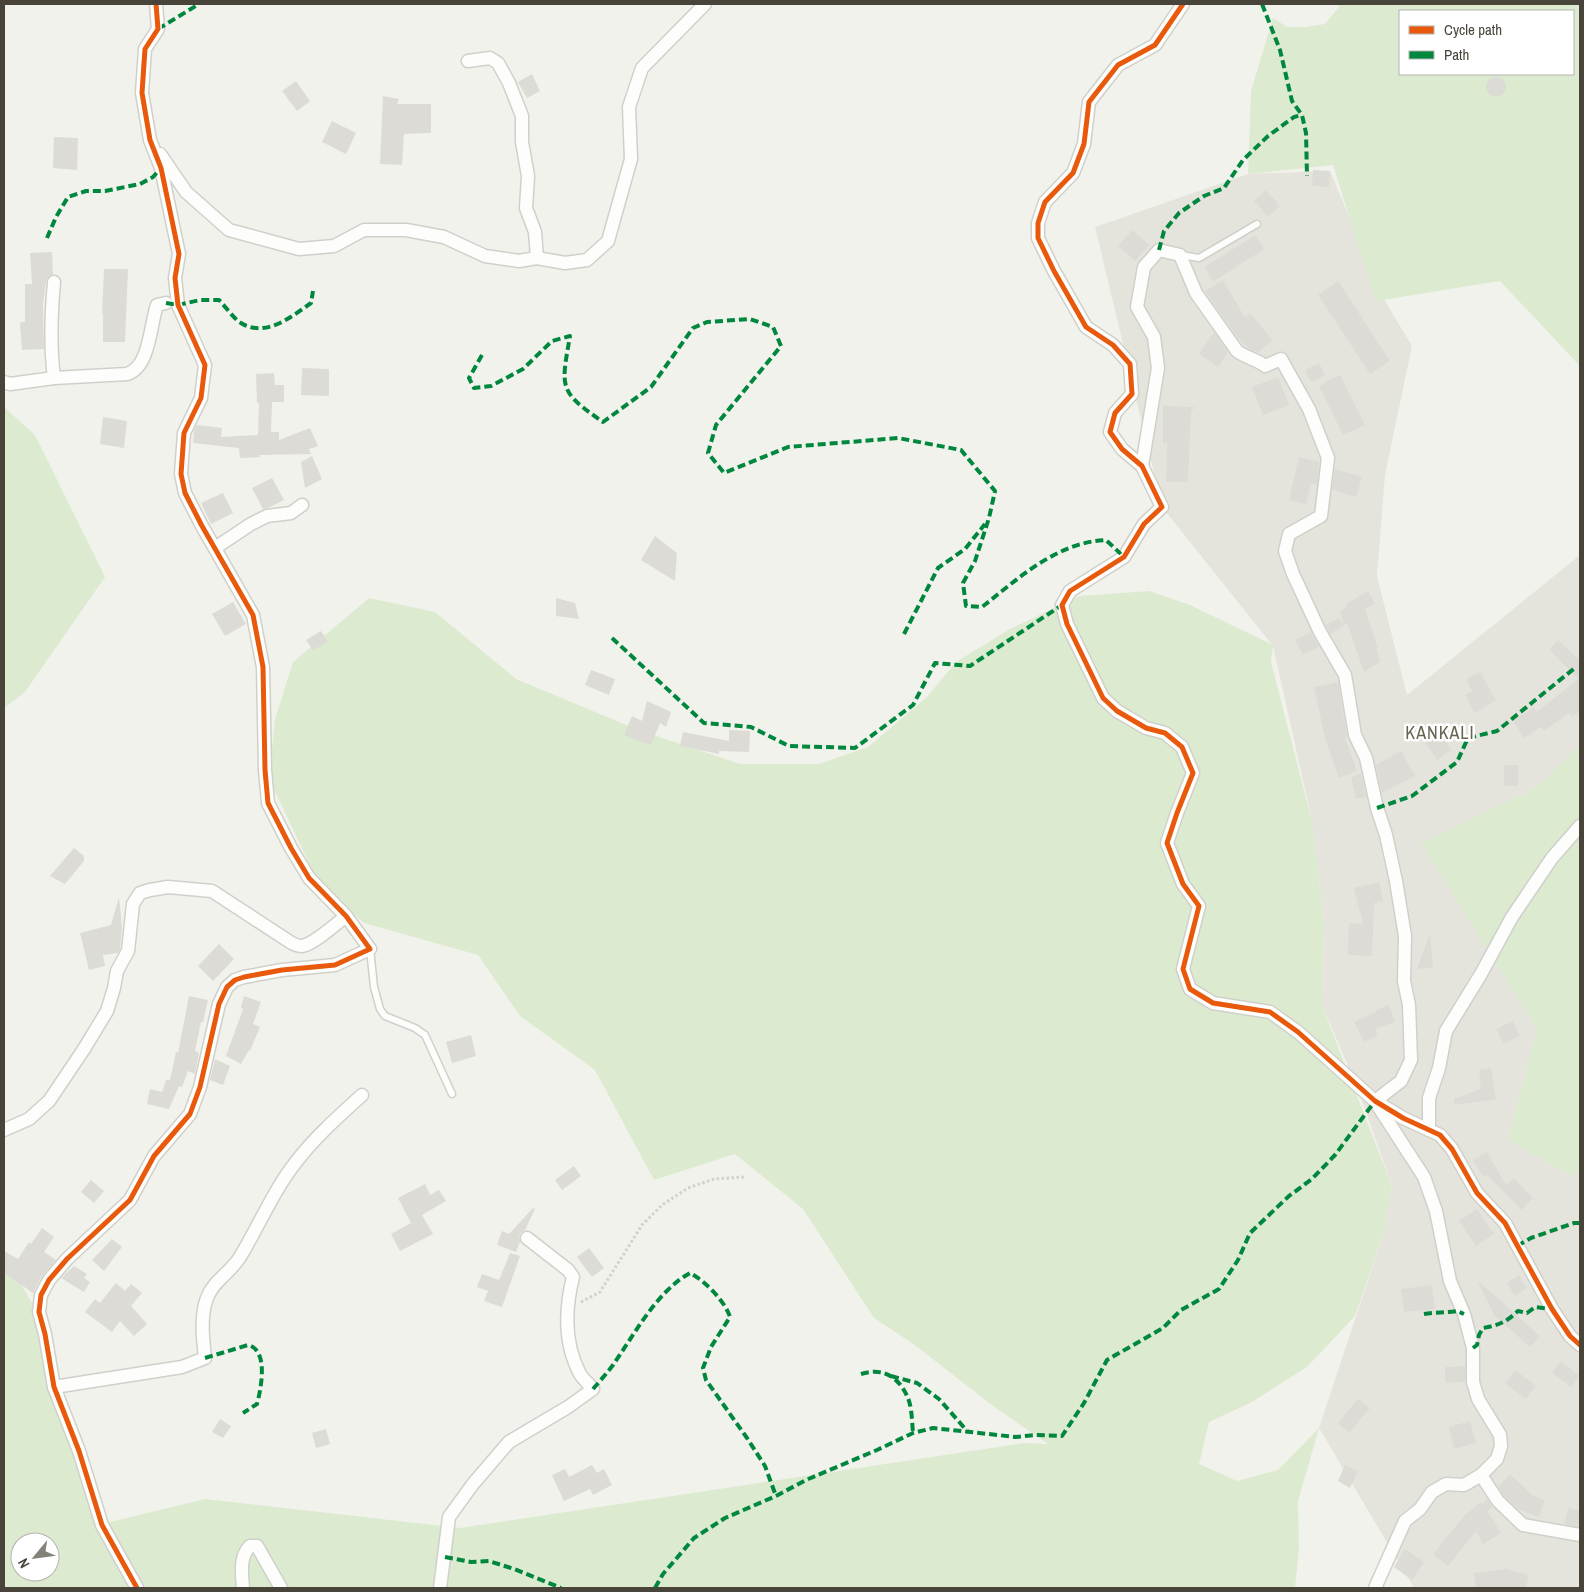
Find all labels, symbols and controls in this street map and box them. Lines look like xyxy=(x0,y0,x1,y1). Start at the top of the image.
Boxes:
legend xyxy=(1399,10,1574,75)
text: Cycle path xyxy=(1444,19,1502,40)
text: Path xyxy=(1444,44,1469,65)
district label: KANKALI xyxy=(1405,720,1475,745)
north arrow xyxy=(10,1532,60,1582)
text: N xyxy=(14,1555,34,1571)

